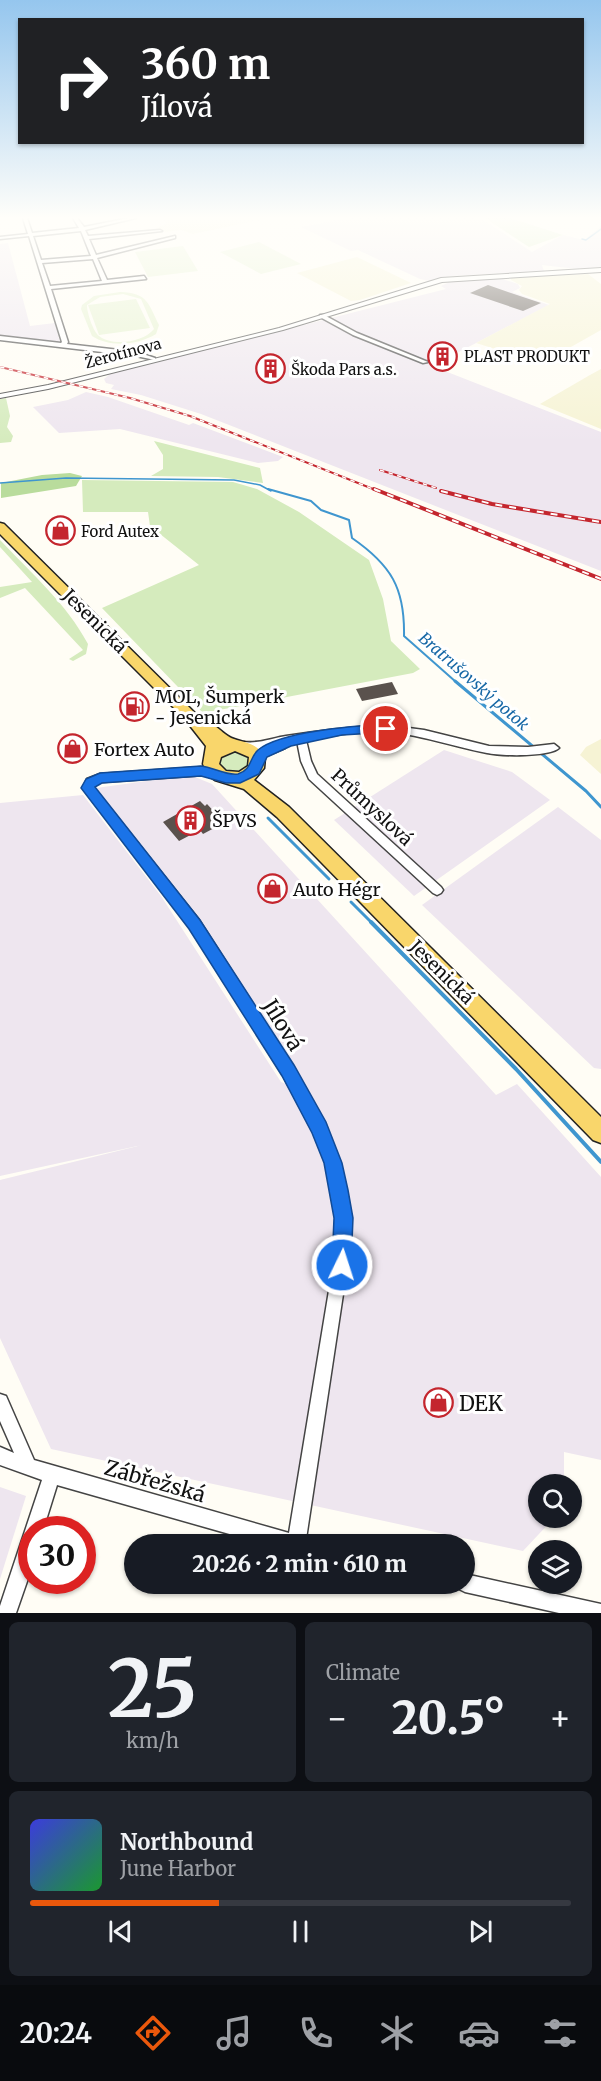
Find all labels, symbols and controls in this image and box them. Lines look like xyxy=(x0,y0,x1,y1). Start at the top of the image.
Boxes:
text: 360 m xyxy=(141,38,270,90)
icon: right xyxy=(42,42,120,120)
text: Jílová xyxy=(141,90,213,124)
street label: Žerotínova xyxy=(82,333,163,372)
building icon: PLAST PRODUKT xyxy=(427,340,459,372)
place label: PLAST PRODUKT xyxy=(464,347,591,366)
building icon: Škoda Pars a.s. xyxy=(254,353,286,385)
place label: Škoda Pars a.s. xyxy=(291,359,397,379)
shop icon: Ford Autex xyxy=(44,515,76,547)
place label: Ford Autex xyxy=(81,522,159,541)
street label: Jesenická xyxy=(57,583,132,658)
water label: Bratrušovský potok xyxy=(415,628,533,735)
place label: MOL, Šumperk - Jesenická xyxy=(155,685,285,729)
fuel station icon: MOL, Šumperk - Jesenická xyxy=(118,690,150,722)
pin xyxy=(360,703,411,754)
icon: arrive xyxy=(369,712,402,745)
shop icon: Fortex Auto xyxy=(57,733,89,765)
place label: Fortex Auto xyxy=(94,738,194,761)
street label: Průmyslová xyxy=(327,763,418,851)
building icon: ŠPVS xyxy=(175,804,207,836)
place label: ŠPVS xyxy=(212,809,257,832)
shop icon: Auto Hégr xyxy=(256,873,288,905)
place label: Auto Hégr xyxy=(292,878,381,901)
street label: Jesenická xyxy=(404,934,479,1009)
street label: Jílová xyxy=(256,993,309,1056)
position arrow xyxy=(310,1233,374,1297)
shop icon: DEK xyxy=(422,1387,454,1419)
place label: DEK xyxy=(459,1390,504,1417)
street label: Zábřežská xyxy=(101,1454,209,1508)
map controls xyxy=(528,1474,582,1594)
button: search xyxy=(528,1474,582,1528)
speed limit sign: 30 xyxy=(18,1516,96,1594)
button: layers xyxy=(528,1540,582,1594)
text: 20:26 · 2 min · 610 m xyxy=(192,1550,407,1578)
text: 25 xyxy=(108,1640,197,1738)
text: Climate xyxy=(326,1660,400,1685)
text: 20.5° xyxy=(392,1690,505,1746)
text: − xyxy=(326,1698,348,1739)
text: + xyxy=(549,1698,571,1739)
text: km/h xyxy=(126,1728,179,1753)
text: Northbound xyxy=(120,1828,253,1856)
text: June Harbor xyxy=(120,1856,236,1881)
icon: previous xyxy=(104,1915,137,1948)
icon: pause xyxy=(284,1915,317,1948)
icon: next xyxy=(464,1915,497,1948)
icon: directions xyxy=(132,2012,174,2054)
icon: music xyxy=(213,2012,255,2054)
icon: phone xyxy=(295,2012,337,2054)
icon: climate xyxy=(376,2012,418,2054)
icon: car xyxy=(458,2012,500,2054)
icon: filters xyxy=(539,2012,581,2054)
text: 20:24 xyxy=(20,2016,92,2050)

